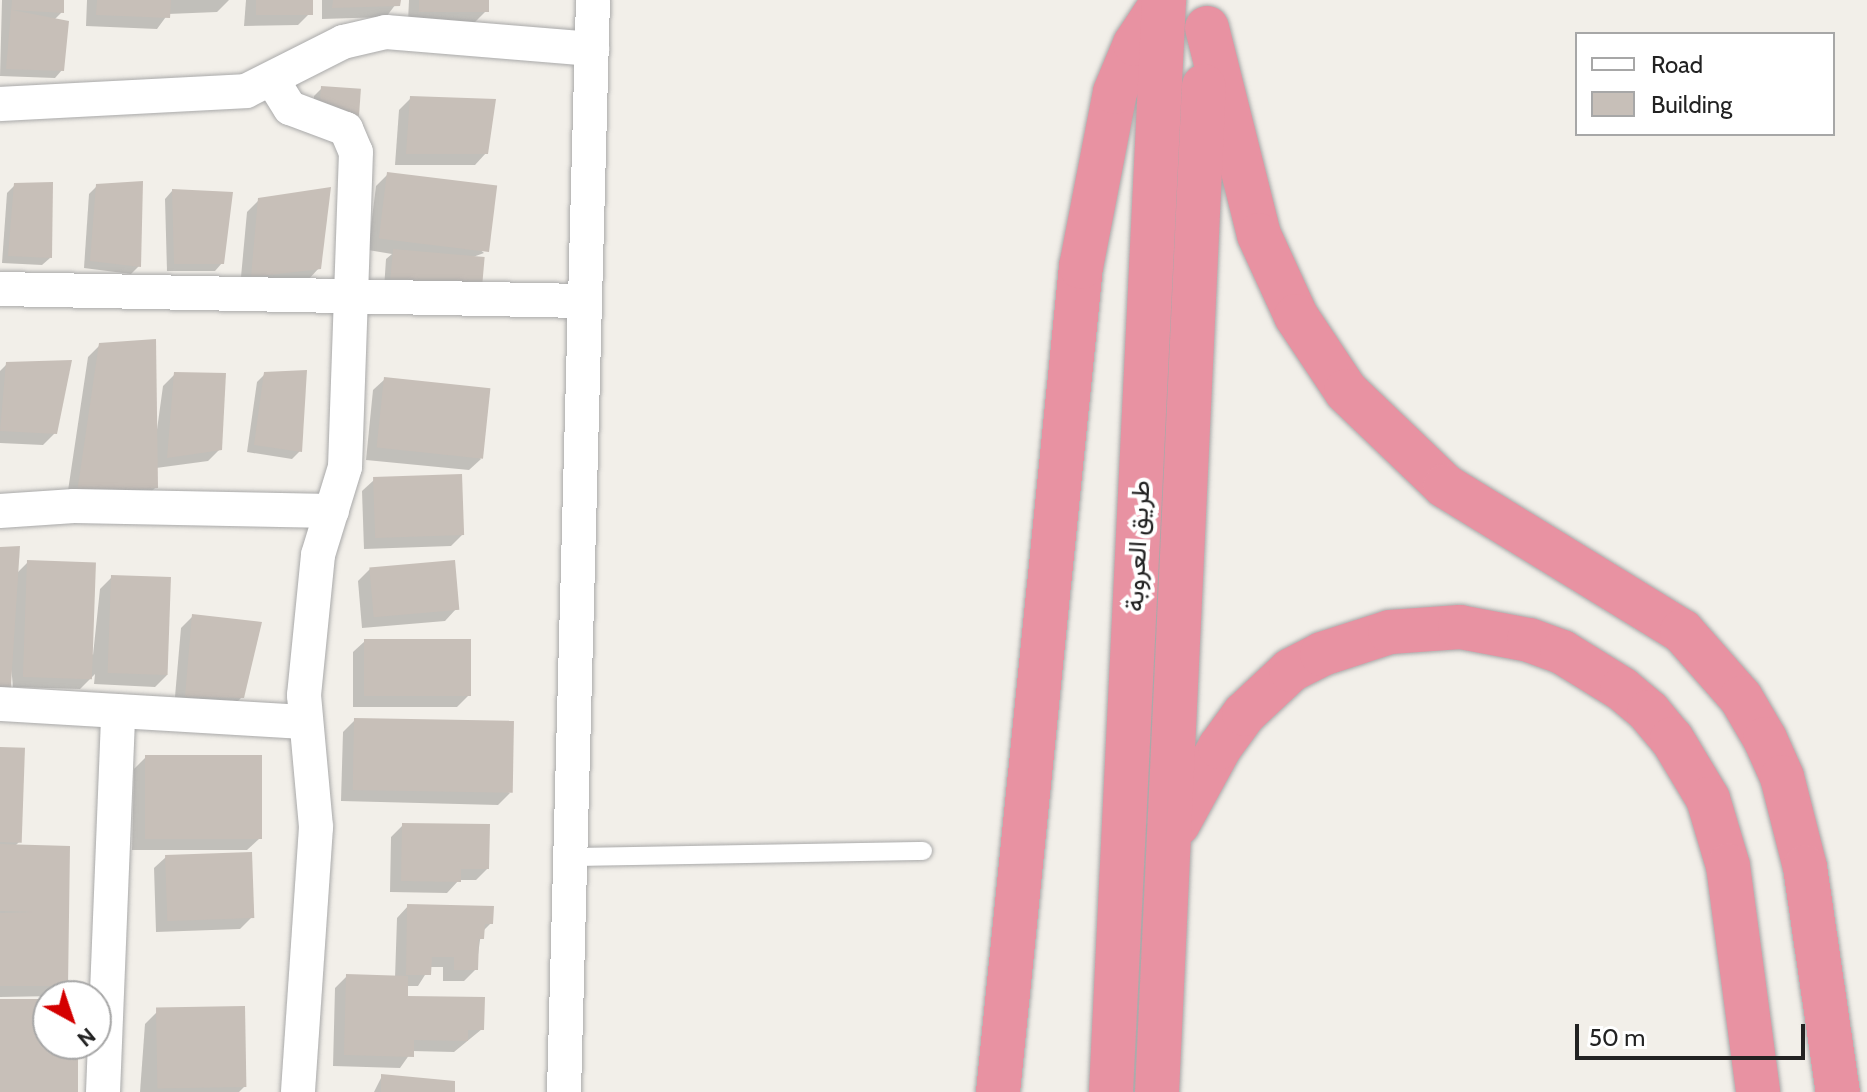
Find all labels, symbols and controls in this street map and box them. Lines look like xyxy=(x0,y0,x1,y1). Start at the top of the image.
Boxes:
legend xyxy=(1575,32,1835,136)
text: Road xyxy=(1651,50,1703,79)
text: Building xyxy=(1651,90,1732,119)
street label: طريق العروبة xyxy=(1119,479,1157,613)
north arrow xyxy=(32,980,112,1060)
scale bar xyxy=(1579,1008,1809,1058)
text: N xyxy=(72,1022,101,1053)
text: 50 m xyxy=(1589,1023,1645,1052)

